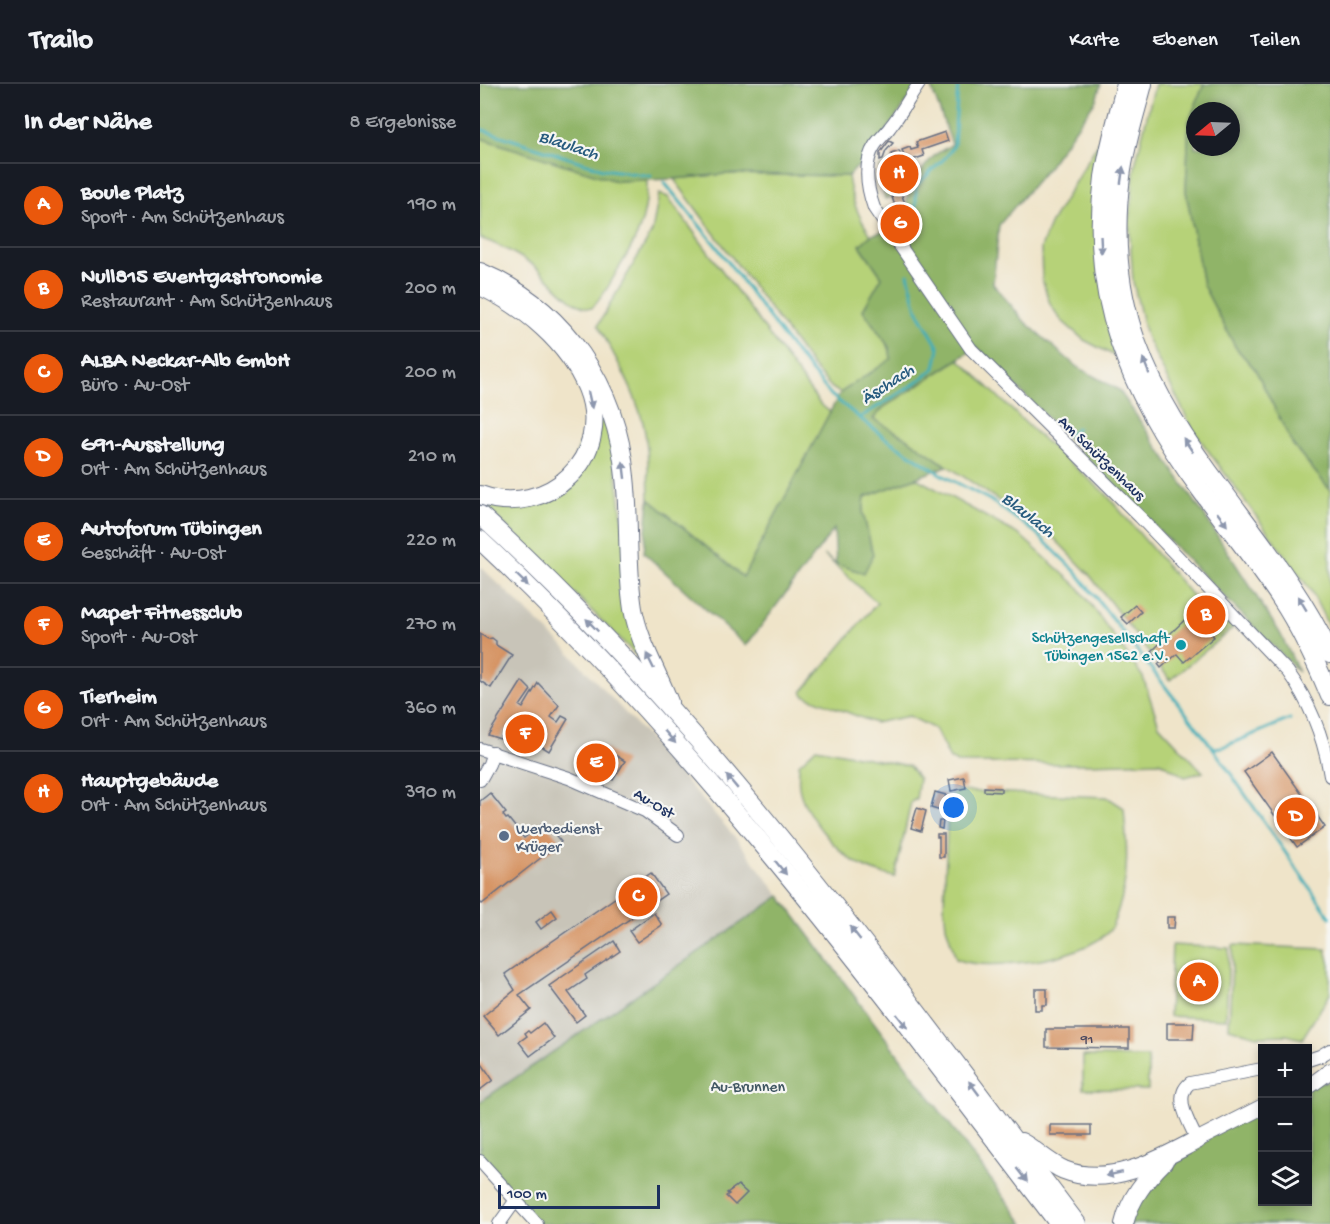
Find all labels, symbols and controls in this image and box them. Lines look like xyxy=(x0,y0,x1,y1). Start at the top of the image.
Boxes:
text: Trailo xyxy=(30,25,93,58)
text: Karte xyxy=(1069,29,1119,54)
text: Ebenen xyxy=(1152,29,1218,54)
text: Teilen xyxy=(1251,29,1300,54)
north arrow xyxy=(1186,102,1240,156)
text: In der Nähe xyxy=(24,108,152,139)
text: 8 Ergebnisse xyxy=(350,112,456,135)
water label: Blaulach xyxy=(536,127,601,166)
pin: H xyxy=(880,152,918,196)
one-way arrow xyxy=(1117,166,1126,185)
text: Boule Platz xyxy=(81,181,183,207)
text: A xyxy=(38,194,49,217)
text: 190 m xyxy=(408,194,456,217)
pin: G xyxy=(880,202,920,246)
text: Sport · Am Schützenhaus xyxy=(81,207,284,230)
one-way arrow xyxy=(1097,235,1106,254)
text: Null815 Eventgastronomie xyxy=(81,265,322,291)
text: B xyxy=(38,278,49,301)
text: 200 m xyxy=(405,278,456,301)
text: Restaurant · Am Schützenhaus xyxy=(81,291,332,314)
text: ALBA Neckar-Alb GmbH xyxy=(81,349,290,375)
one-way arrow xyxy=(1141,357,1151,375)
water label: Äschach xyxy=(858,360,919,410)
text: C xyxy=(38,362,49,385)
text: 200 m xyxy=(405,362,456,385)
text: Büro · Au-Ost xyxy=(81,375,189,398)
one-way arrow xyxy=(586,391,595,410)
street label: Am Schützenhaus xyxy=(1053,413,1149,507)
text: G91-Ausstellung xyxy=(81,433,225,459)
one-way arrow xyxy=(1182,437,1194,453)
text: D xyxy=(37,446,50,469)
text: 210 m xyxy=(408,446,456,469)
text: Ort · Am Schützenhaus xyxy=(81,459,266,482)
one-way arrow xyxy=(620,460,629,479)
water label: Blaulach xyxy=(997,489,1058,543)
one-way arrow xyxy=(1216,510,1228,526)
text: Autoforum Tübingen xyxy=(81,517,262,543)
text: E xyxy=(37,530,50,553)
text: 220 m xyxy=(406,530,456,553)
text: Geschäft · Au-Ost xyxy=(81,543,225,566)
one-way arrow xyxy=(515,573,530,587)
pin: B xyxy=(1186,592,1226,638)
one-way arrow xyxy=(1297,595,1308,611)
text: Mapet Fitnessclub xyxy=(81,601,242,627)
text: F xyxy=(38,614,49,637)
text: 270 m xyxy=(406,614,456,637)
one-way arrow xyxy=(585,618,599,633)
text: Sport · Au-Ost xyxy=(81,627,197,650)
place label: Schützengesellschaft Tübingen 1562 e.V. xyxy=(1032,630,1170,667)
marker: Schützengesellschaft Tübingen 1562 e.V. xyxy=(1174,638,1188,652)
one-way arrow xyxy=(646,653,655,670)
text: Tierheim xyxy=(81,685,157,711)
text: G xyxy=(37,698,50,721)
text: 360 m xyxy=(405,698,456,721)
text: Ort · Am Schützenhaus xyxy=(81,711,266,734)
pin: F xyxy=(506,712,544,756)
one-way arrow xyxy=(663,729,676,744)
pin: E xyxy=(576,740,616,786)
text: Hauptgebäude xyxy=(81,769,218,795)
one-way arrow xyxy=(726,775,739,790)
text: H xyxy=(38,782,49,805)
text: 390 m xyxy=(405,782,456,805)
street label: Au-Ost xyxy=(629,786,678,825)
your location xyxy=(939,793,968,822)
pin: D xyxy=(1276,794,1316,840)
text: Ort · Am Schützenhaus xyxy=(81,795,266,818)
place label: Werbedienst Krüger xyxy=(516,821,603,858)
marker: Werbedienst Krüger xyxy=(497,829,511,843)
one-way arrow xyxy=(775,861,787,876)
pin: C xyxy=(618,874,658,920)
one-way arrow xyxy=(850,926,862,941)
pin: A xyxy=(1180,960,1218,1004)
one-way arrow xyxy=(896,1013,909,1029)
house number: 91 xyxy=(1080,1032,1093,1049)
map controls xyxy=(1258,1044,1312,1206)
button: + xyxy=(1258,1044,1312,1098)
park label: Au-Brunnen xyxy=(711,1079,786,1098)
one-way arrow xyxy=(968,1081,980,1096)
button: − xyxy=(1258,1098,1312,1152)
button: layers xyxy=(1258,1152,1312,1206)
one-way arrow xyxy=(1015,1168,1027,1183)
one-way arrow xyxy=(1104,1170,1123,1179)
scale bar xyxy=(498,1182,660,1210)
text: 100 m xyxy=(507,1186,547,1205)

